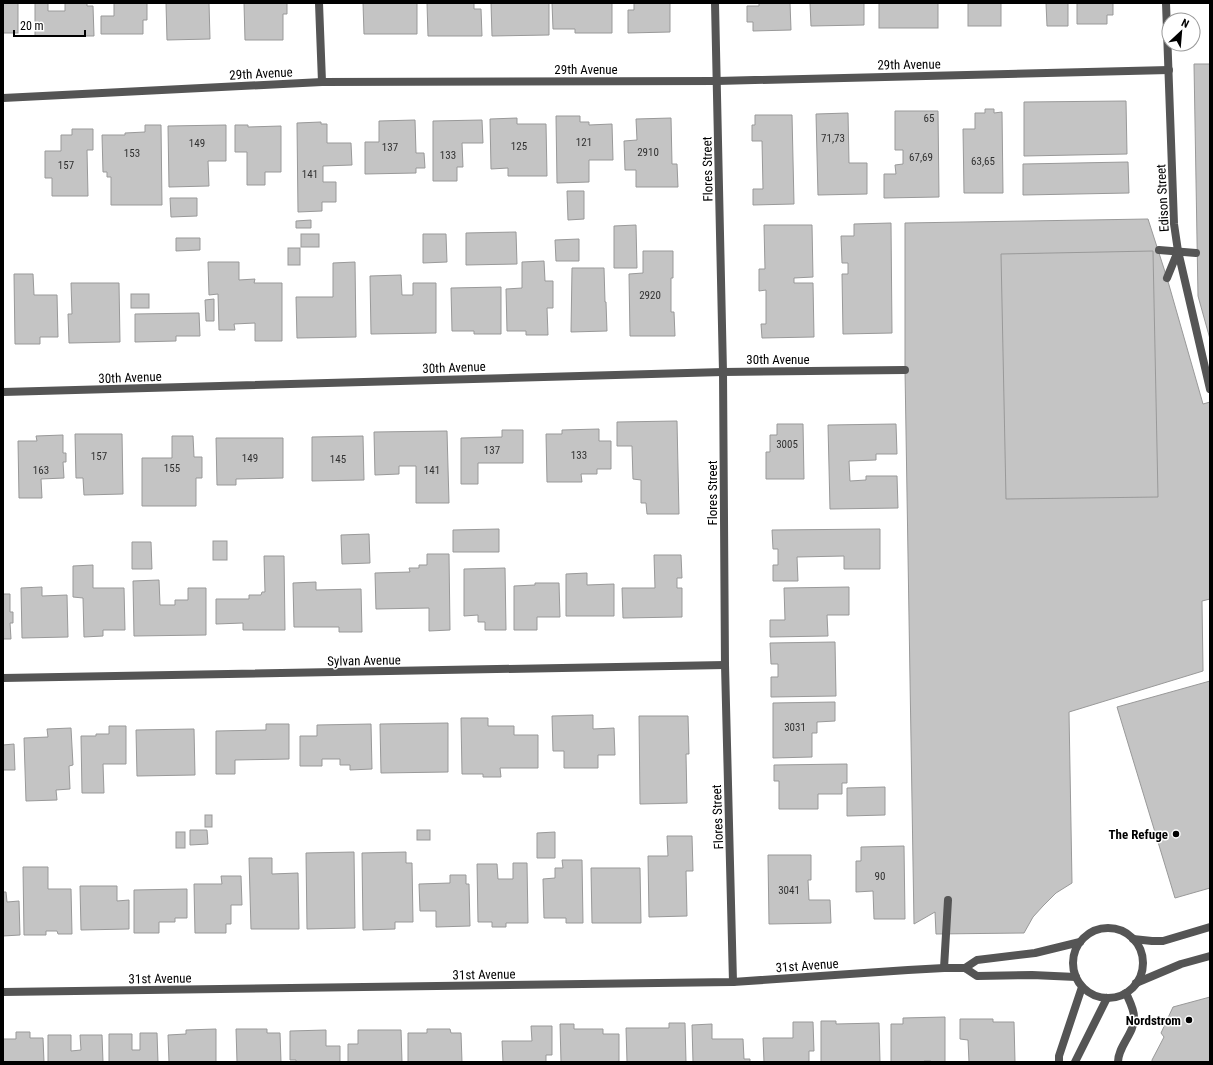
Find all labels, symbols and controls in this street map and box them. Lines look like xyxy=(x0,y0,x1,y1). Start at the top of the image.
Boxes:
scale bar xyxy=(14,12,85,38)
north arrow xyxy=(1161,12,1201,52)
text: N xyxy=(1179,16,1191,31)
text: 20 m xyxy=(20,19,44,33)
street label: 29th Avenue xyxy=(877,56,941,73)
street label: 29th Avenue xyxy=(554,62,618,77)
street label: 29th Avenue xyxy=(229,64,293,83)
house number: 65 xyxy=(924,112,934,125)
house number: 71,73 xyxy=(821,132,845,145)
house number: 121 xyxy=(576,136,592,149)
street label: Flores Street xyxy=(699,136,716,202)
house number: 149 xyxy=(189,137,205,150)
house number: 125 xyxy=(511,140,527,153)
house number: 137 xyxy=(382,141,398,154)
house number: 2910 xyxy=(637,146,659,159)
house number: 153 xyxy=(124,147,140,160)
house number: 133 xyxy=(440,149,456,162)
house number: 67,69 xyxy=(909,151,933,164)
house number: 63,65 xyxy=(971,155,995,168)
house number: 157 xyxy=(58,159,74,172)
street label: Edison Street xyxy=(1153,163,1172,232)
house number: 141 xyxy=(302,168,318,181)
house number: 2920 xyxy=(639,289,661,302)
street label: 30th Avenue xyxy=(746,352,810,367)
street label: 30th Avenue xyxy=(422,359,486,376)
street label: 30th Avenue xyxy=(98,369,162,386)
house number: 3005 xyxy=(776,438,798,451)
house number: 137 xyxy=(484,444,500,457)
house number: 133 xyxy=(571,449,587,462)
house number: 157 xyxy=(91,450,107,463)
house number: 149 xyxy=(242,452,258,465)
house number: 145 xyxy=(330,453,346,466)
street label: Flores Street xyxy=(705,460,720,526)
house number: 155 xyxy=(164,462,180,475)
house number: 163 xyxy=(33,464,49,477)
house number: 141 xyxy=(424,464,440,477)
street label: Sylvan Avenue xyxy=(327,652,401,669)
house number: 3031 xyxy=(784,721,806,734)
street label: Flores Street xyxy=(709,784,726,850)
place label: The Refuge xyxy=(1109,827,1168,842)
marker: The Refuge xyxy=(1171,829,1181,839)
house number: 90 xyxy=(875,870,885,883)
house number: 3041 xyxy=(778,884,800,897)
street label: 31st Avenue xyxy=(775,956,839,975)
street label: 31st Avenue xyxy=(452,966,516,983)
street label: 31st Avenue xyxy=(128,970,192,987)
place label: Nordstrom xyxy=(1126,1013,1181,1028)
marker: Nordstrom xyxy=(1184,1015,1194,1025)

